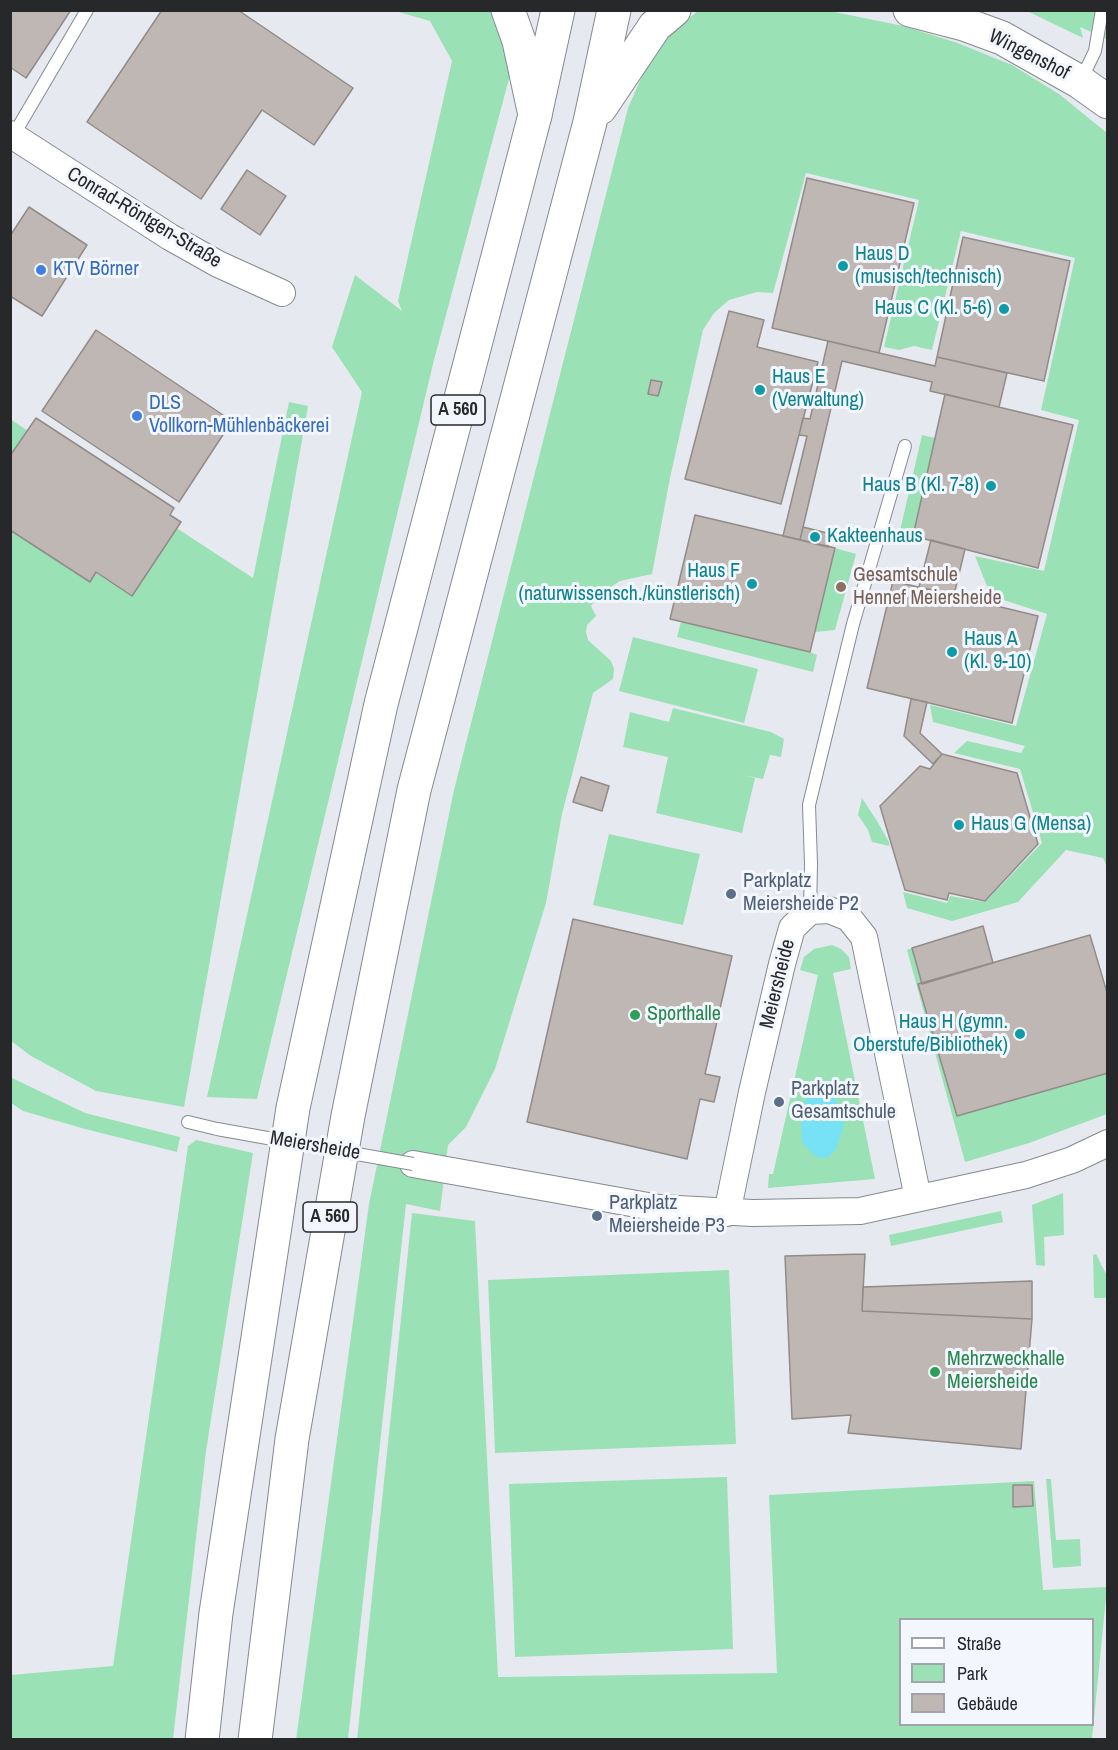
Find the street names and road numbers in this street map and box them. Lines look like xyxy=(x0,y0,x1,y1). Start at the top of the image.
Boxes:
street label: Wingenshof xyxy=(985,24,1073,86)
street label: Conrad-Röntgen-Straße xyxy=(62,162,226,274)
road number: A 560 xyxy=(431,395,485,425)
street label: Meiersheide xyxy=(755,937,801,1031)
street label: Meiersheide xyxy=(268,1126,362,1166)
road number: A 560 xyxy=(303,1202,357,1232)

